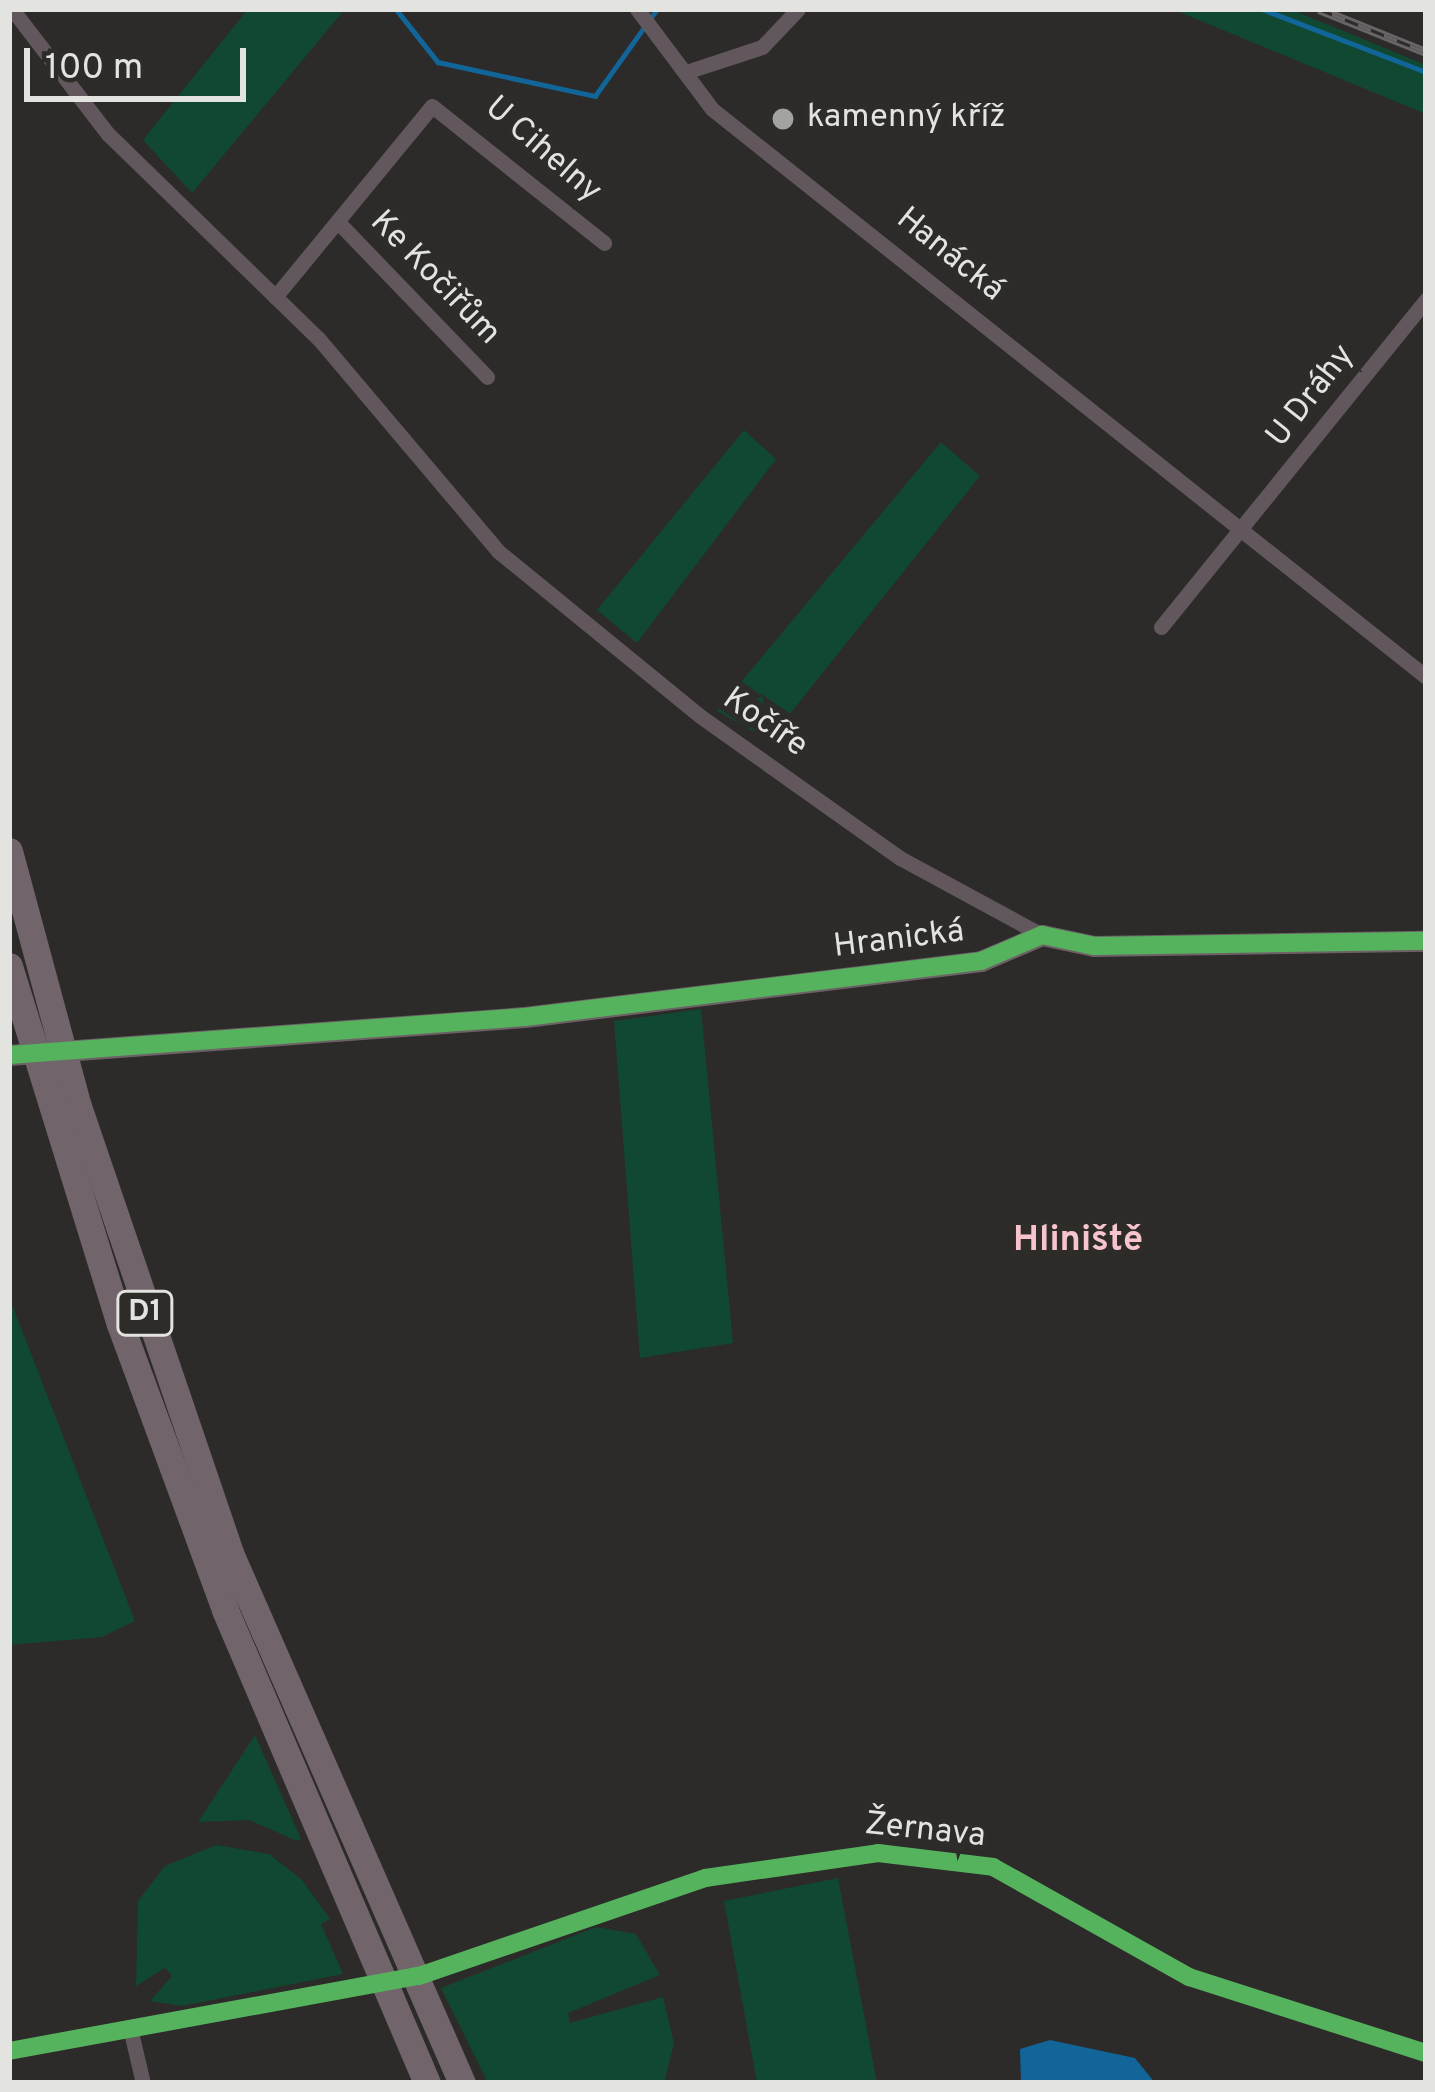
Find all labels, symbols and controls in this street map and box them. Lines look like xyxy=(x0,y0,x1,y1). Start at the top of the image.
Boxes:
scale bar xyxy=(30,24,252,98)
text: 100 m xyxy=(45,46,143,92)
street label: U Cihelny xyxy=(476,90,608,212)
place label: kamenný kříž xyxy=(807,99,1006,139)
marker: kamenný kříž xyxy=(770,106,796,132)
street label: Hanácká xyxy=(887,201,1011,311)
street label: Ke Kočiřům xyxy=(360,204,508,354)
street label: U Dráhy xyxy=(1260,338,1364,456)
street label: Kočíře xyxy=(714,681,814,767)
street label: Hranická xyxy=(831,913,967,969)
district label: Hliniště xyxy=(1013,1220,1143,1264)
road number: D1 xyxy=(115,1289,175,1337)
street label: Žernava xyxy=(863,1806,987,1858)

